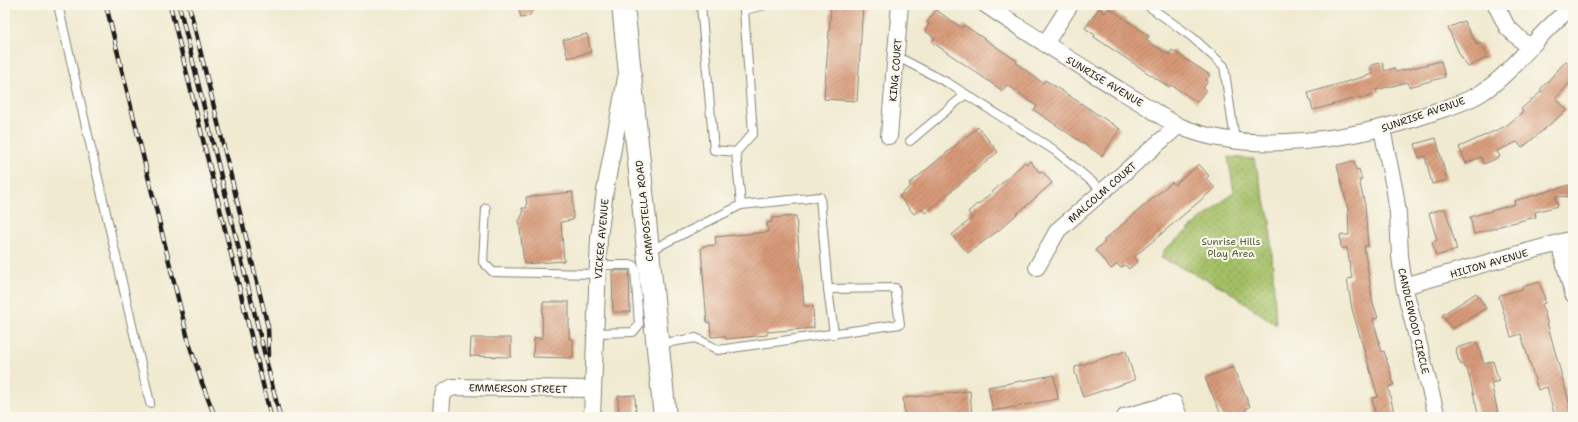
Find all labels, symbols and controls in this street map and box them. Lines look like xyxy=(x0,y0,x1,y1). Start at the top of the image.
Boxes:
street label: KING COURT xyxy=(886,38,905,102)
street label: SUNRISE AVENUE xyxy=(1064,53,1146,110)
street label: SUNRISE AVENUE xyxy=(1380,94,1467,135)
street label: CAMPOSTELLA ROAD xyxy=(633,159,656,262)
street label: MALCOLM COURT xyxy=(1066,159,1139,226)
street label: VICKER AVENUE xyxy=(592,198,611,280)
park label: Sunrise Hills Play Area xyxy=(1202,235,1260,260)
street label: HILTON AVENUE xyxy=(1449,246,1530,281)
street label: CANDLEWOOD CIRCLE xyxy=(1395,267,1432,375)
street label: EMMERSON STREET xyxy=(469,381,567,396)

